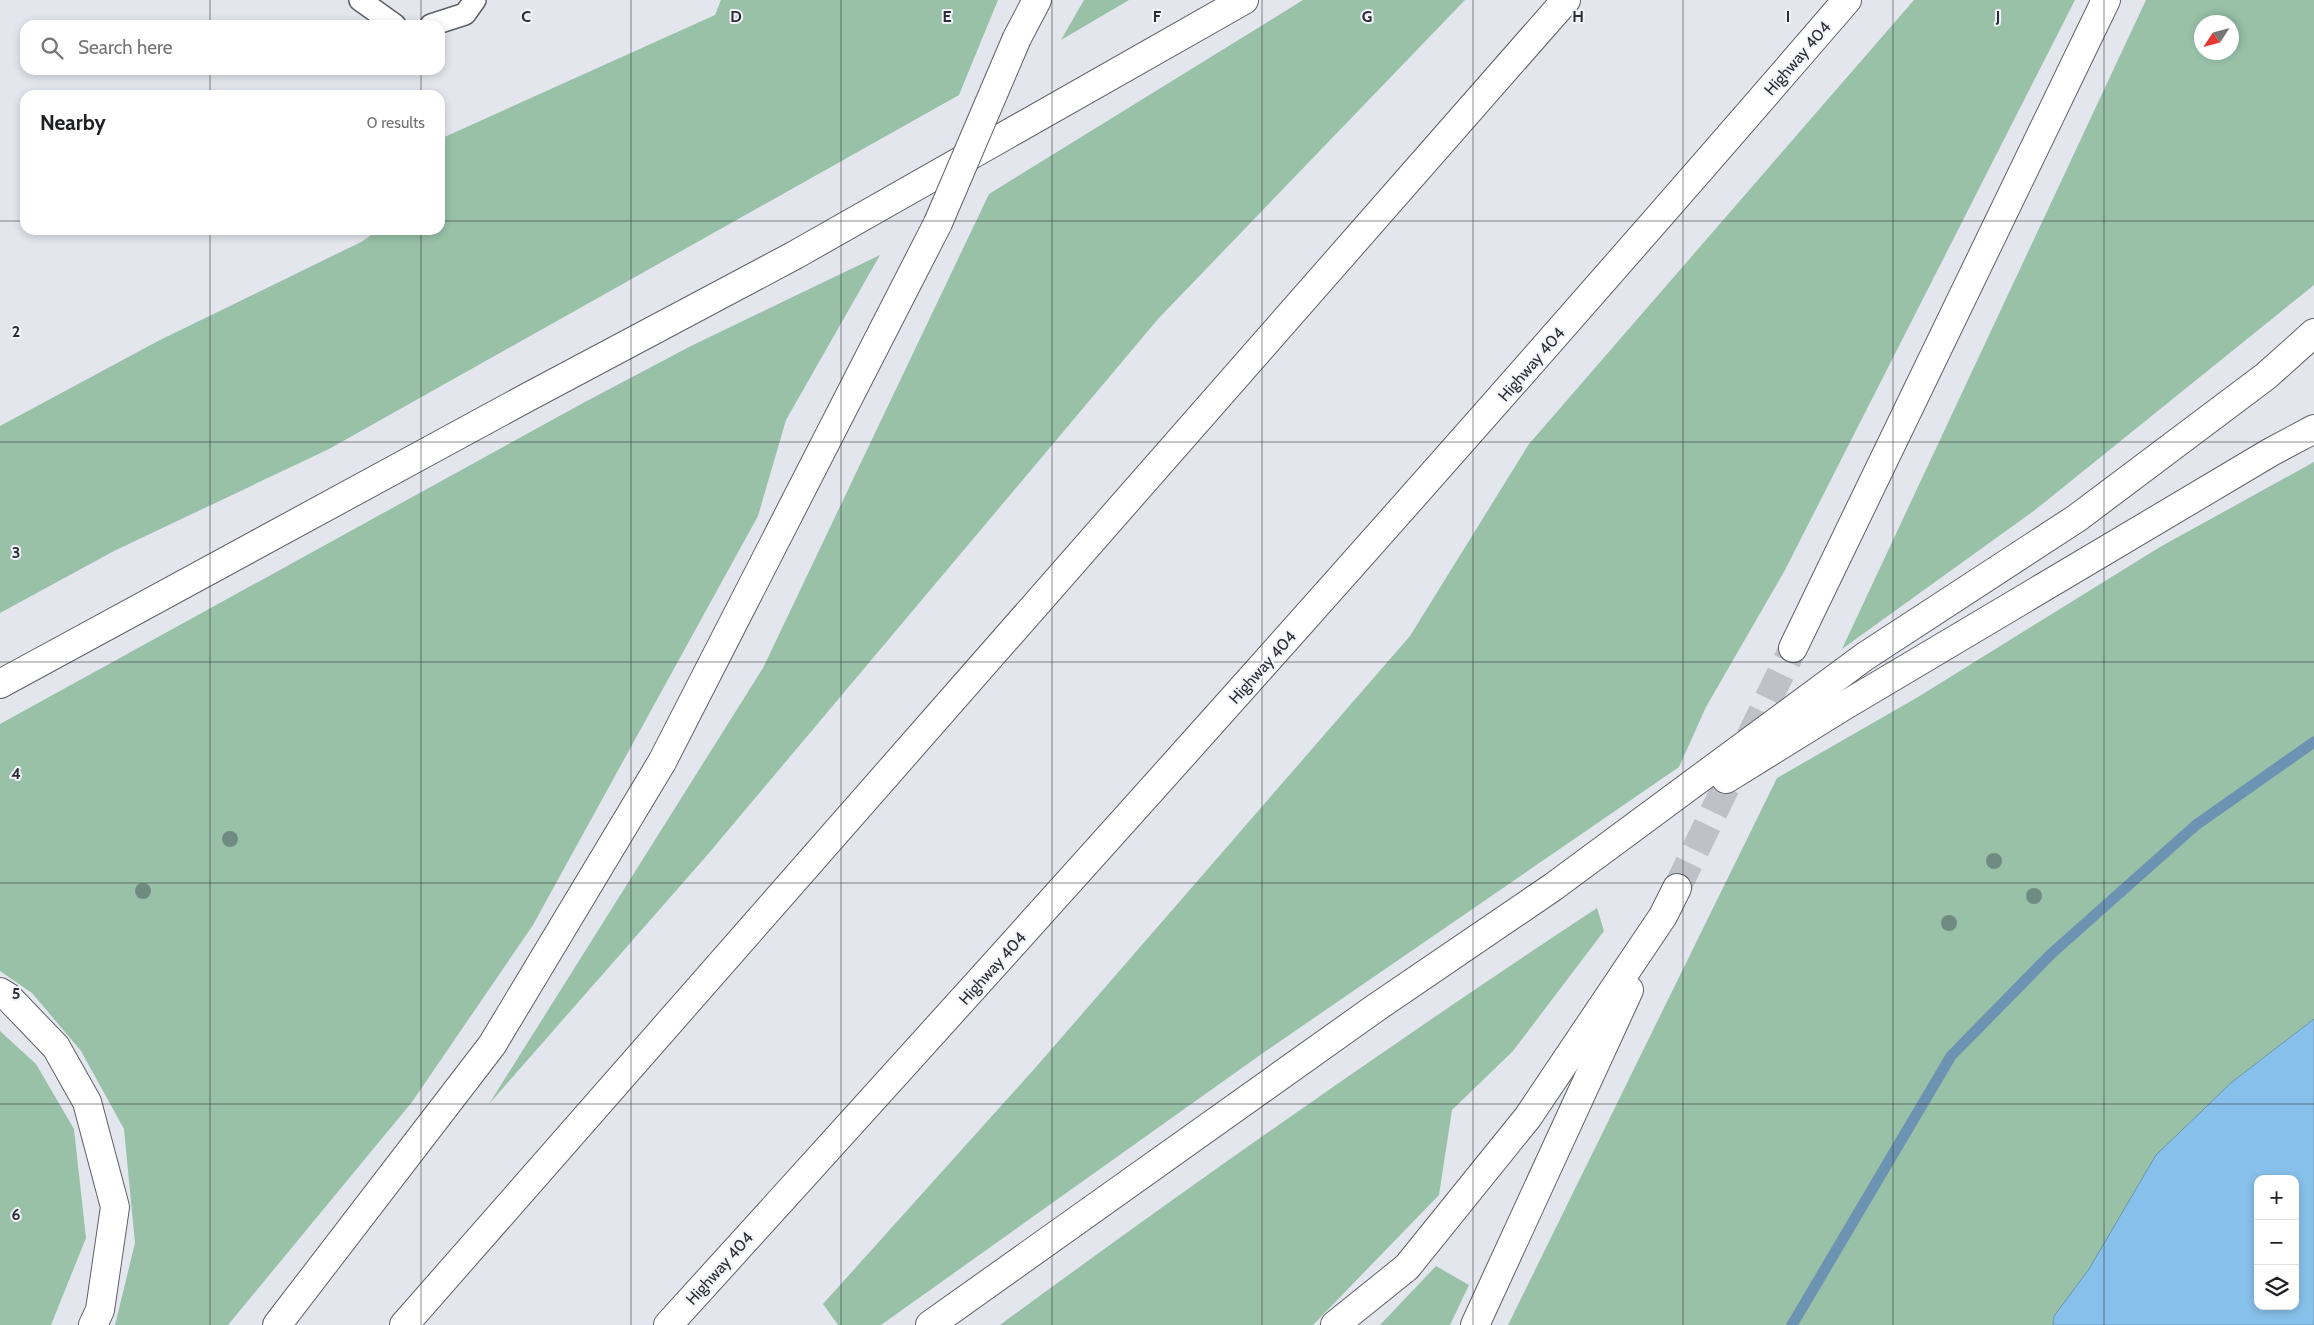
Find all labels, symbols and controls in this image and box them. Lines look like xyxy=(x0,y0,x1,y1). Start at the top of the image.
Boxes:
text: C xyxy=(521,7,531,26)
text: D xyxy=(730,7,742,26)
text: E xyxy=(942,7,952,26)
text: F xyxy=(1153,7,1162,26)
text: G xyxy=(1362,7,1372,26)
text: H xyxy=(1572,7,1584,26)
text: I xyxy=(1786,7,1790,26)
text: J xyxy=(1995,7,2000,26)
north arrow xyxy=(2194,15,2239,60)
street label: Highway 404 xyxy=(1760,18,1834,99)
search box xyxy=(20,20,445,75)
icon: search xyxy=(38,34,66,62)
text: Search here xyxy=(78,36,172,59)
text: Nearby xyxy=(40,110,106,135)
text: 0 results xyxy=(366,113,425,132)
text: 2 xyxy=(12,322,20,341)
street label: Highway 404 xyxy=(1494,324,1568,405)
text: 3 xyxy=(12,543,20,562)
street label: Highway 404 xyxy=(1225,627,1300,708)
text: 4 xyxy=(11,764,21,783)
street label: Highway 404 xyxy=(955,928,1030,1009)
text: 5 xyxy=(12,984,20,1003)
map controls xyxy=(2254,1175,2299,1310)
button: + xyxy=(2254,1175,2299,1220)
text: 6 xyxy=(12,1205,21,1224)
button: − xyxy=(2254,1220,2299,1265)
street label: Highway 404 xyxy=(682,1228,757,1309)
button: layers xyxy=(2254,1265,2299,1310)

